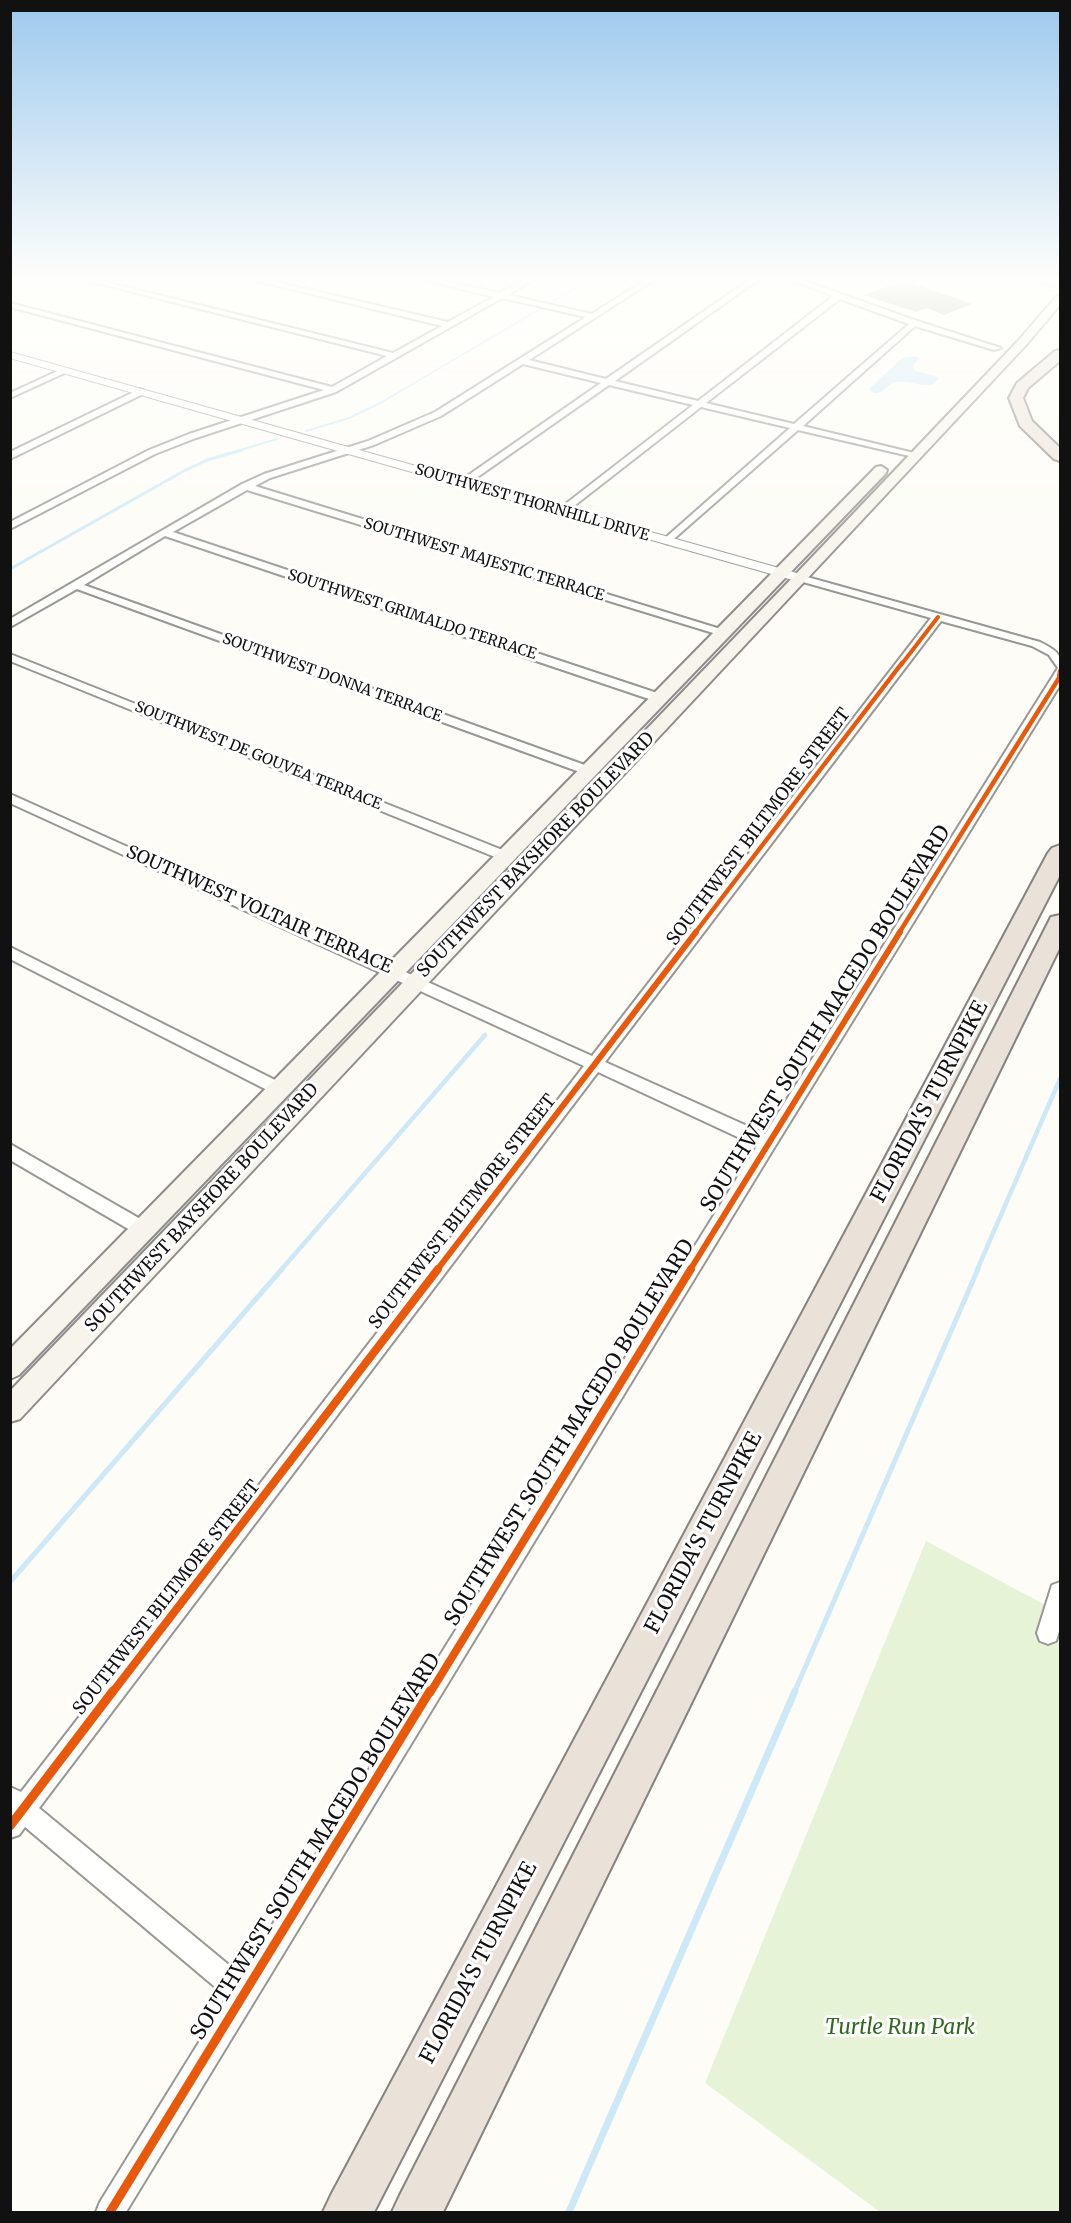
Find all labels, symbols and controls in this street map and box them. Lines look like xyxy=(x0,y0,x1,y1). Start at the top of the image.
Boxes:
street label: SOUTHWEST THORNHILL DRIVE xyxy=(413,461,651,545)
street label: SOUTHWEST MAJESTIC TERRACE xyxy=(361,515,607,605)
street label: SOUTHWEST GRIMALDO TERRACE xyxy=(285,566,539,664)
street label: SOUTHWEST DONNA TERRACE xyxy=(220,630,444,726)
street label: SOUTHWEST DE GOUVEA TERRACE xyxy=(132,698,384,814)
street label: SOUTHWEST BILTMORE STREET xyxy=(663,704,855,950)
street label: SOUTHWEST BAYSHORE BOULEVARD xyxy=(413,728,659,982)
street label: SOUTHWEST SOUTH MACEDO BOULEVARD xyxy=(696,821,956,1217)
street label: SOUTHWEST VOLTAIR TERRACE xyxy=(123,841,395,979)
street label: FLORIDA'S TURNPIKE xyxy=(866,997,994,1207)
street label: SOUTHWEST BAYSHORE BOULEVARD xyxy=(81,1079,323,1337)
street label: SOUTHWEST BILTMORE STREET xyxy=(365,1090,561,1334)
street label: SOUTHWEST SOUTH MACEDO BOULEVARD xyxy=(440,1235,700,1631)
street label: FLORIDA'S TURNPIKE xyxy=(640,1428,768,1638)
street label: SOUTHWEST BILTMORE STREET xyxy=(69,1476,265,1720)
street label: SOUTHWEST SOUTH MACEDO BOULEVARD xyxy=(186,1649,446,2045)
street label: FLORIDA'S TURNPIKE xyxy=(415,1858,543,2068)
park label: Turtle Run Park xyxy=(825,2015,975,2041)

